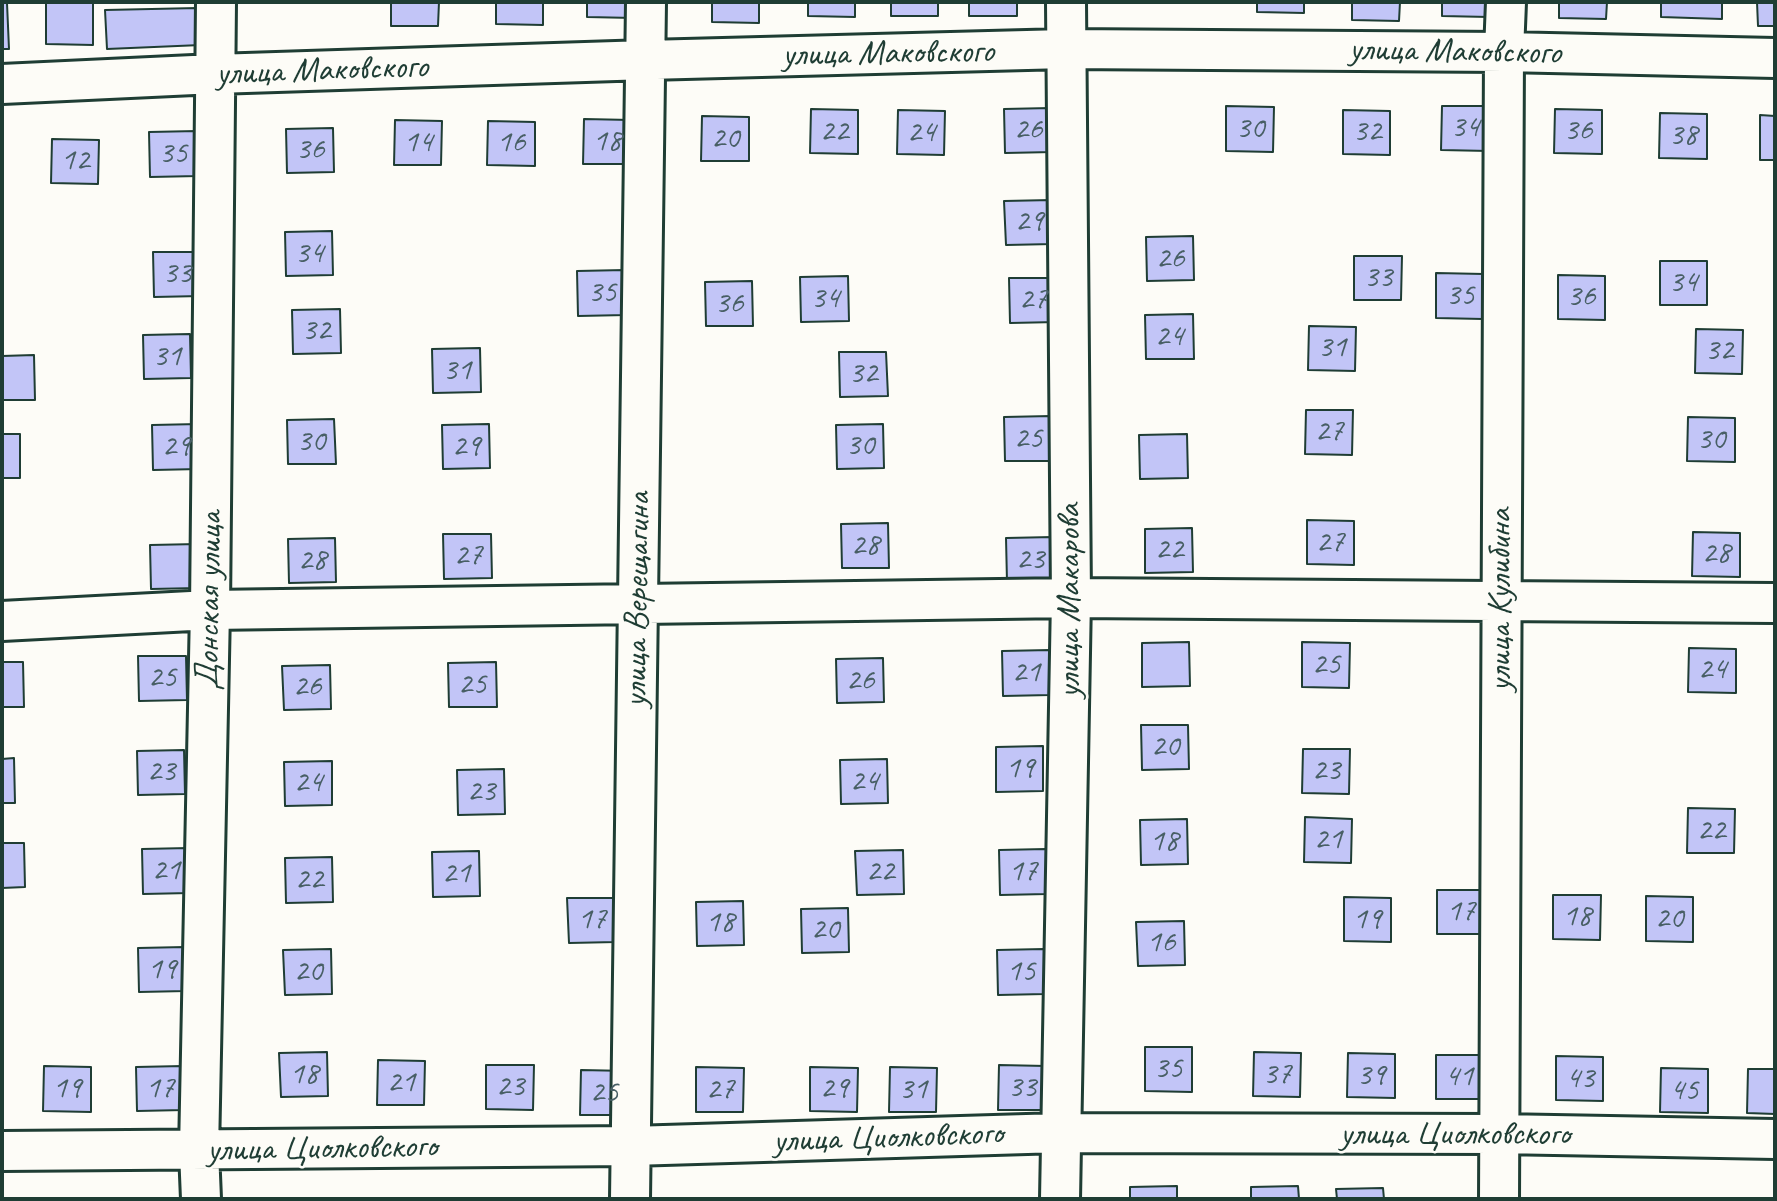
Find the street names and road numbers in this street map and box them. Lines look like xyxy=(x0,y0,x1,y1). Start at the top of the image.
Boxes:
street label: улица Маковского xyxy=(1349,29,1561,75)
street label: улица Маковского xyxy=(782,31,994,77)
street label: улица Маковского xyxy=(215,46,429,96)
street label: улица Верещагина xyxy=(615,492,661,708)
street label: улица Макарова xyxy=(1049,504,1091,698)
street label: улица Кулибина xyxy=(1480,508,1522,692)
street label: Донская улица xyxy=(187,511,233,691)
street label: улица Циолковского xyxy=(772,1113,1004,1163)
street label: улица Циолковского xyxy=(1340,1114,1570,1156)
street label: улица Циолковского xyxy=(206,1126,438,1172)

